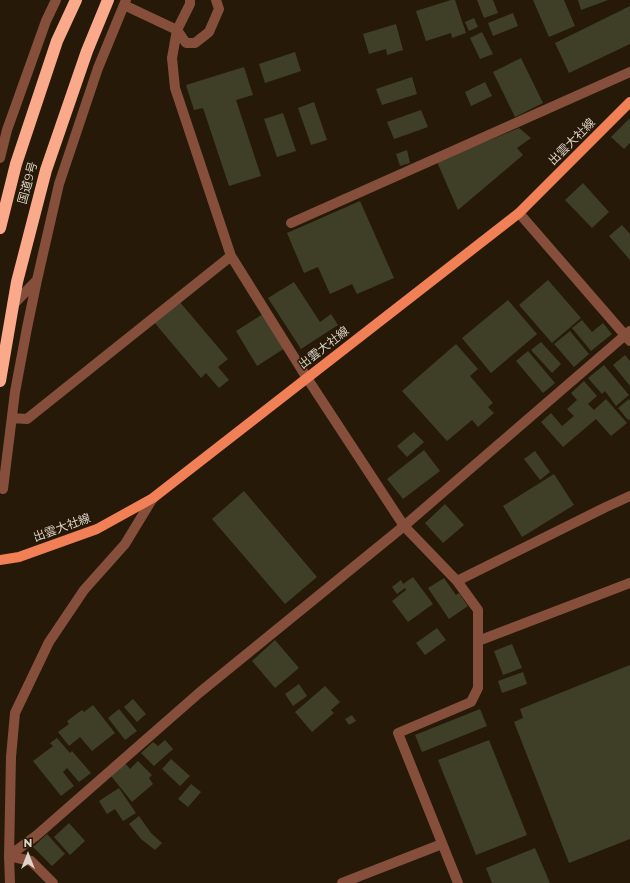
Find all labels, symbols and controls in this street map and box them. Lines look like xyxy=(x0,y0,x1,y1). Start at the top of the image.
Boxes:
street label: 出雲大社線 xyxy=(546,116,598,168)
street label: 国道9号 xyxy=(15,160,41,206)
street label: 出雲大社線 xyxy=(296,324,352,372)
street label: 出雲大社線 xyxy=(31,511,93,545)
north arrow xyxy=(8,835,48,875)
text: N xyxy=(24,836,32,850)

